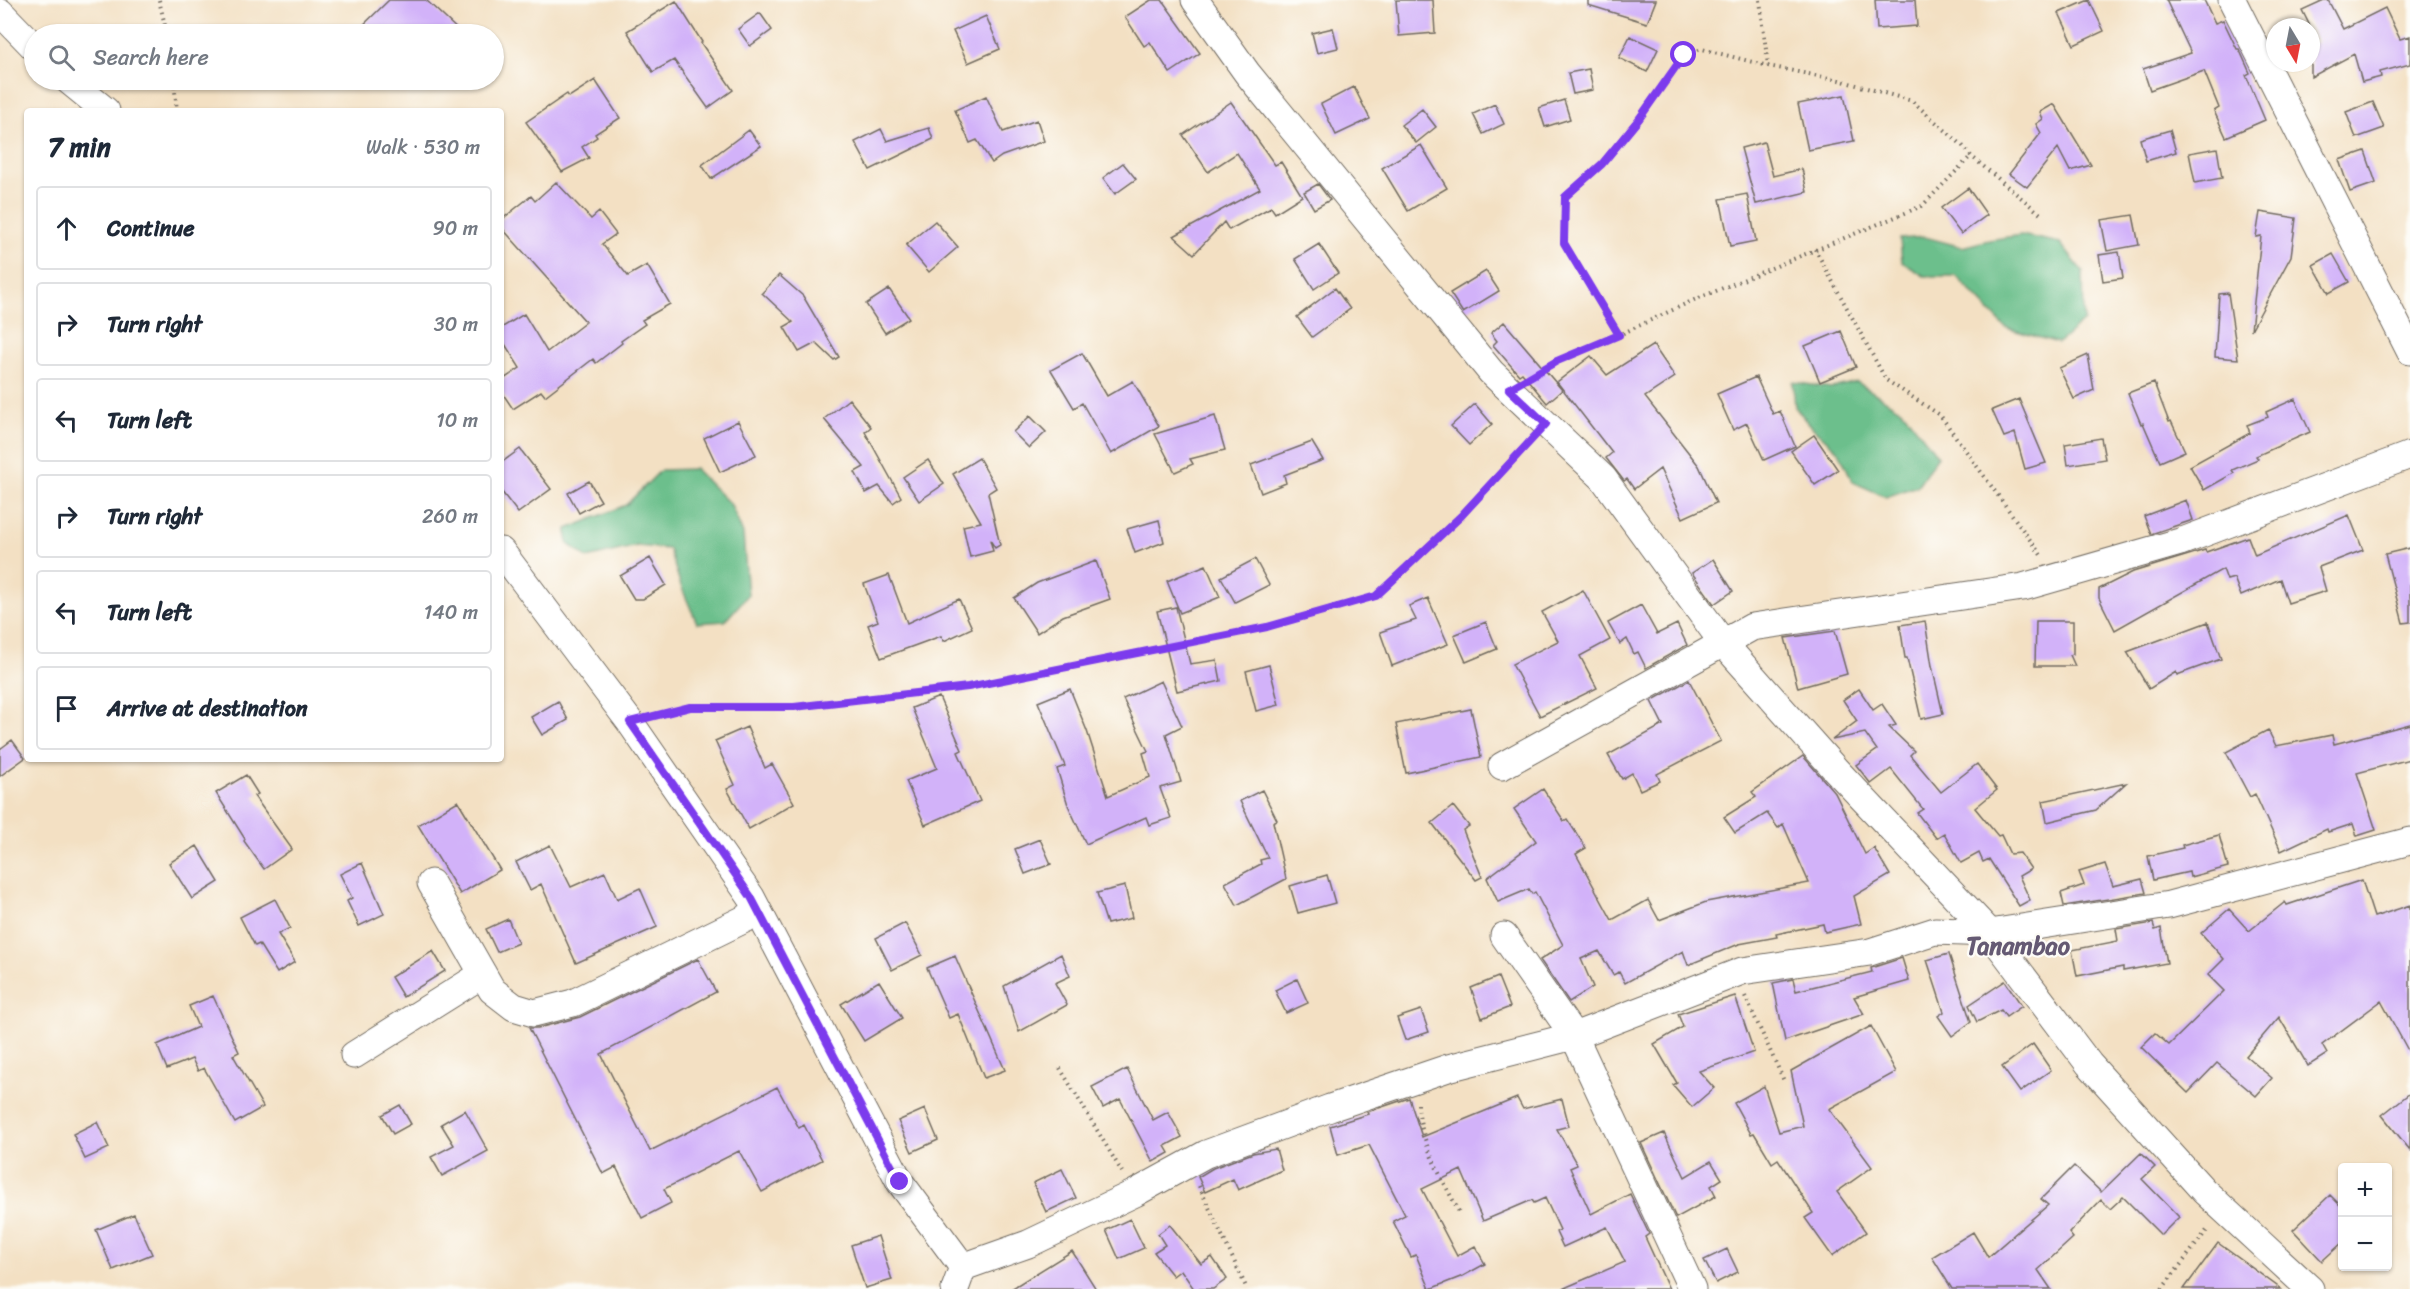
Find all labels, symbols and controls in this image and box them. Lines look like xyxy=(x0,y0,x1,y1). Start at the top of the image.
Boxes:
north arrow xyxy=(2266,18,2320,72)
search box xyxy=(24,24,504,90)
text: Search here xyxy=(93,38,209,77)
icon: search xyxy=(45,41,78,74)
route start xyxy=(1670,41,1696,67)
text: 7 min xyxy=(48,124,111,170)
text: Walk · 530 m xyxy=(366,130,480,165)
text: Continue xyxy=(107,209,195,248)
text: 90 m xyxy=(433,211,478,246)
icon: ahead xyxy=(50,212,83,245)
text: Turn right xyxy=(107,305,202,344)
text: 30 m xyxy=(434,307,478,342)
icon: right xyxy=(50,308,83,341)
text: Turn left xyxy=(107,401,192,440)
text: 10 m xyxy=(436,403,478,438)
icon: left xyxy=(50,404,83,437)
text: Turn right xyxy=(107,497,202,536)
text: 260 m xyxy=(422,499,478,534)
icon: right xyxy=(50,500,83,533)
text: Turn left xyxy=(107,593,192,632)
text: 140 m xyxy=(424,595,478,630)
icon: left xyxy=(50,596,83,629)
text: Arrive at destination xyxy=(107,689,308,728)
icon: arrive xyxy=(50,692,83,725)
district label: Tanambao xyxy=(1966,925,2071,967)
map controls xyxy=(2338,1163,2392,1271)
button: + xyxy=(2338,1163,2392,1217)
route end xyxy=(886,1168,912,1194)
button: − xyxy=(2338,1217,2392,1271)

